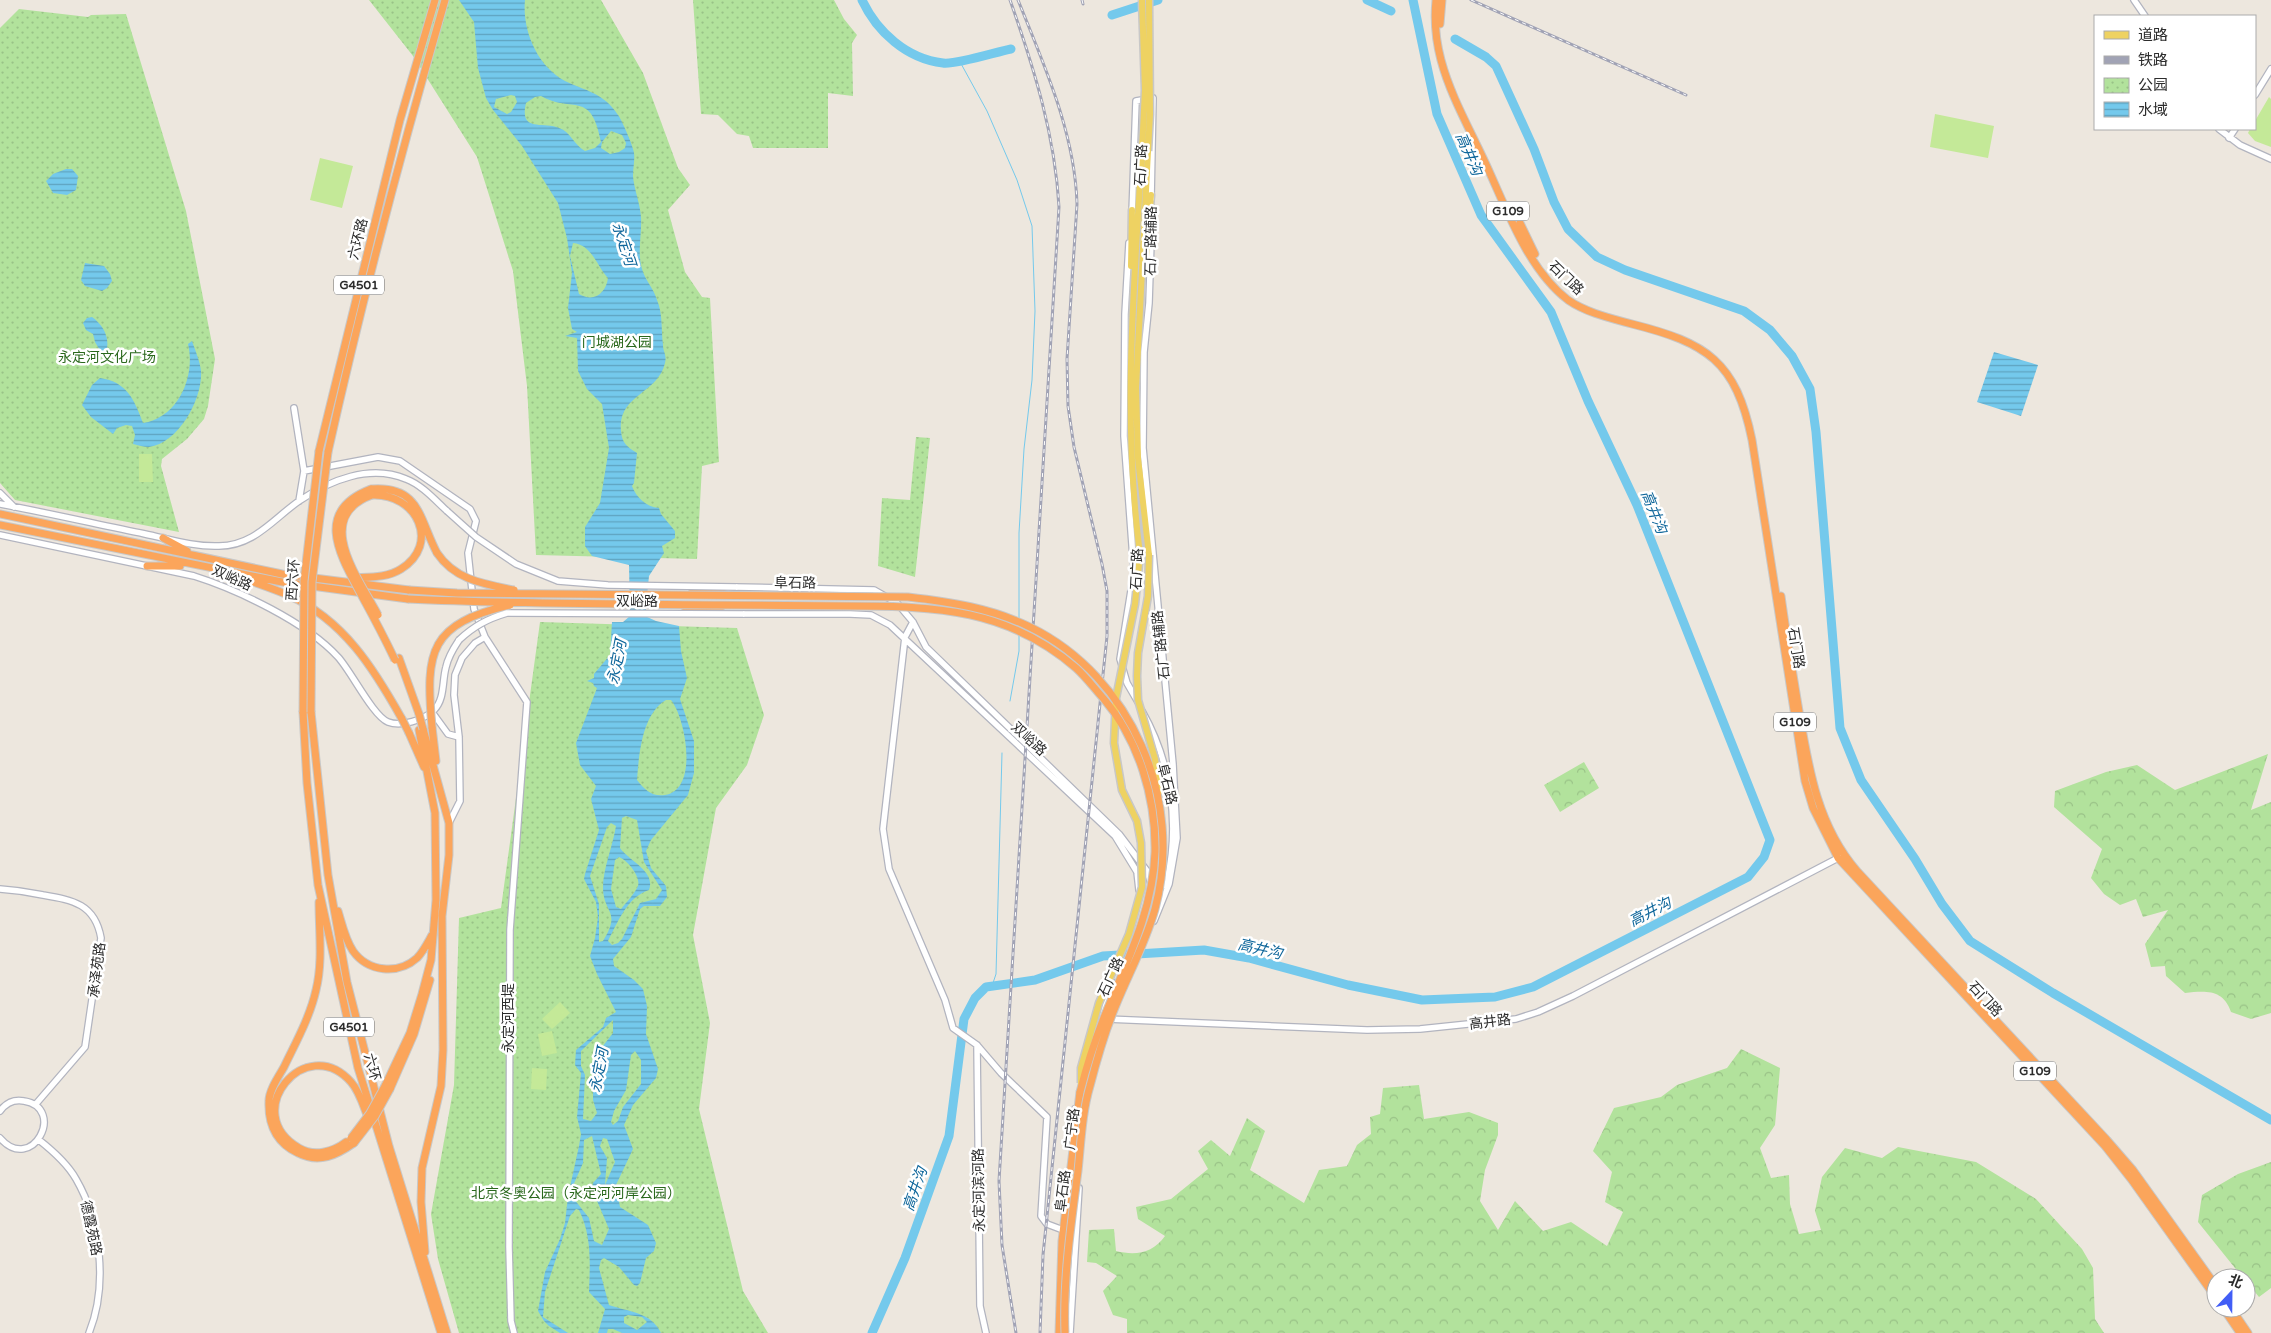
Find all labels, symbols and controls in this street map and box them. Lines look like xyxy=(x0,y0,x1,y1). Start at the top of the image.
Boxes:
legend xyxy=(2094,15,2256,130)
text: 道路 xyxy=(2138,26,2168,44)
text: 铁路 xyxy=(2138,51,2168,69)
text: 公园 xyxy=(2138,76,2168,94)
text: 水域 xyxy=(2138,101,2168,119)
water label: 高井沟 xyxy=(1452,130,1487,180)
street label: 石广路 xyxy=(1131,144,1151,186)
road number: G109 xyxy=(1487,202,1529,220)
street label: 石广路辅路 xyxy=(1142,206,1160,276)
street label: 六环路 xyxy=(345,217,371,261)
water label: 永定河 xyxy=(608,220,640,271)
street label: 石门路 xyxy=(1545,257,1587,299)
road number: G4501 xyxy=(334,276,384,294)
park label: 门城湖公园 xyxy=(582,334,652,351)
park label: 永定河文化广场 xyxy=(58,349,156,366)
water label: 高井沟 xyxy=(1637,488,1672,538)
street label: 石广路 xyxy=(1127,548,1147,590)
street label: 西六环 xyxy=(283,558,303,602)
street label: 双峪路 xyxy=(209,562,255,594)
street label: 阜石路 xyxy=(774,574,816,592)
street label: 双峪路 xyxy=(616,593,658,610)
street label: 石广路辅路 xyxy=(1149,609,1173,681)
street label: 石门路 xyxy=(1784,626,1808,670)
water label: 永定河 xyxy=(604,635,631,686)
road number: G109 xyxy=(1774,712,1816,732)
street label: 双峪路 xyxy=(1008,718,1050,760)
street label: 阜石路 xyxy=(1154,762,1180,806)
water label: 高井沟 xyxy=(1626,893,1676,930)
water label: 高井沟 xyxy=(1236,935,1286,963)
street label: 承泽苑路 xyxy=(85,941,109,999)
street label: 石广路 xyxy=(1095,954,1127,1000)
street label: 石门路 xyxy=(1964,978,2006,1020)
street label: 永定河西堤 xyxy=(500,983,517,1053)
street label: 高井路 xyxy=(1468,1011,1512,1033)
road number: G4501 xyxy=(324,1018,374,1036)
water label: 永定河 xyxy=(586,1043,613,1094)
street label: 六环 xyxy=(360,1051,384,1083)
road number: G109 xyxy=(2014,1062,2056,1080)
street label: 广宁路 xyxy=(1061,1107,1083,1151)
street label: 永定河滨河路 xyxy=(970,1148,988,1232)
water label: 高井沟 xyxy=(899,1163,931,1213)
street label: 阜石路 xyxy=(1052,1169,1074,1213)
park label: 北京冬奥公园（永定河河岸公园） xyxy=(471,1185,681,1202)
street label: 德露苑路 xyxy=(77,1199,105,1257)
north arrow xyxy=(2206,1268,2256,1318)
text: 北 xyxy=(2226,1271,2245,1292)

